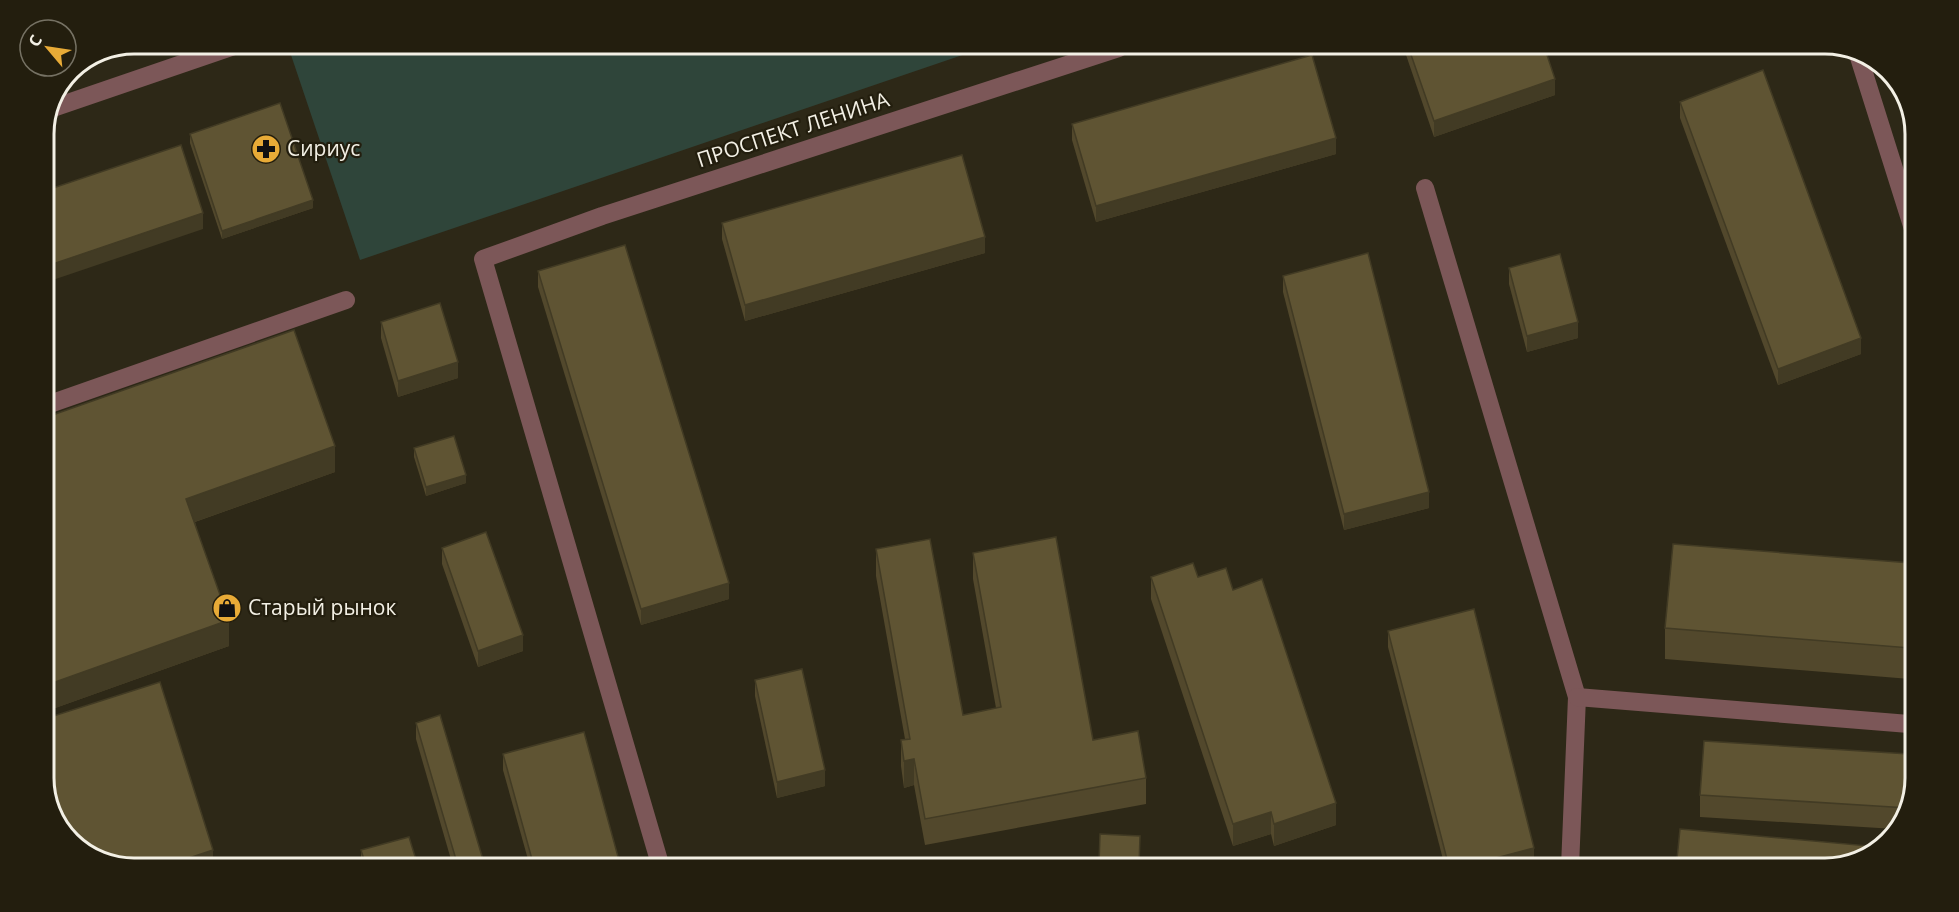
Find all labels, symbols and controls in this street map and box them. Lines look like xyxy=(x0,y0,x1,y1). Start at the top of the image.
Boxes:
north arrow xyxy=(18,18,78,78)
text: С xyxy=(23,31,47,51)
street label: ПРОСПЕКТ ЛЕНИНА xyxy=(693,84,893,173)
pharmacy icon: Сириус xyxy=(250,133,282,165)
place label: Сириус xyxy=(287,134,360,162)
shop icon: Старый рынок xyxy=(211,592,243,624)
place label: Старый рынок xyxy=(248,593,396,621)

